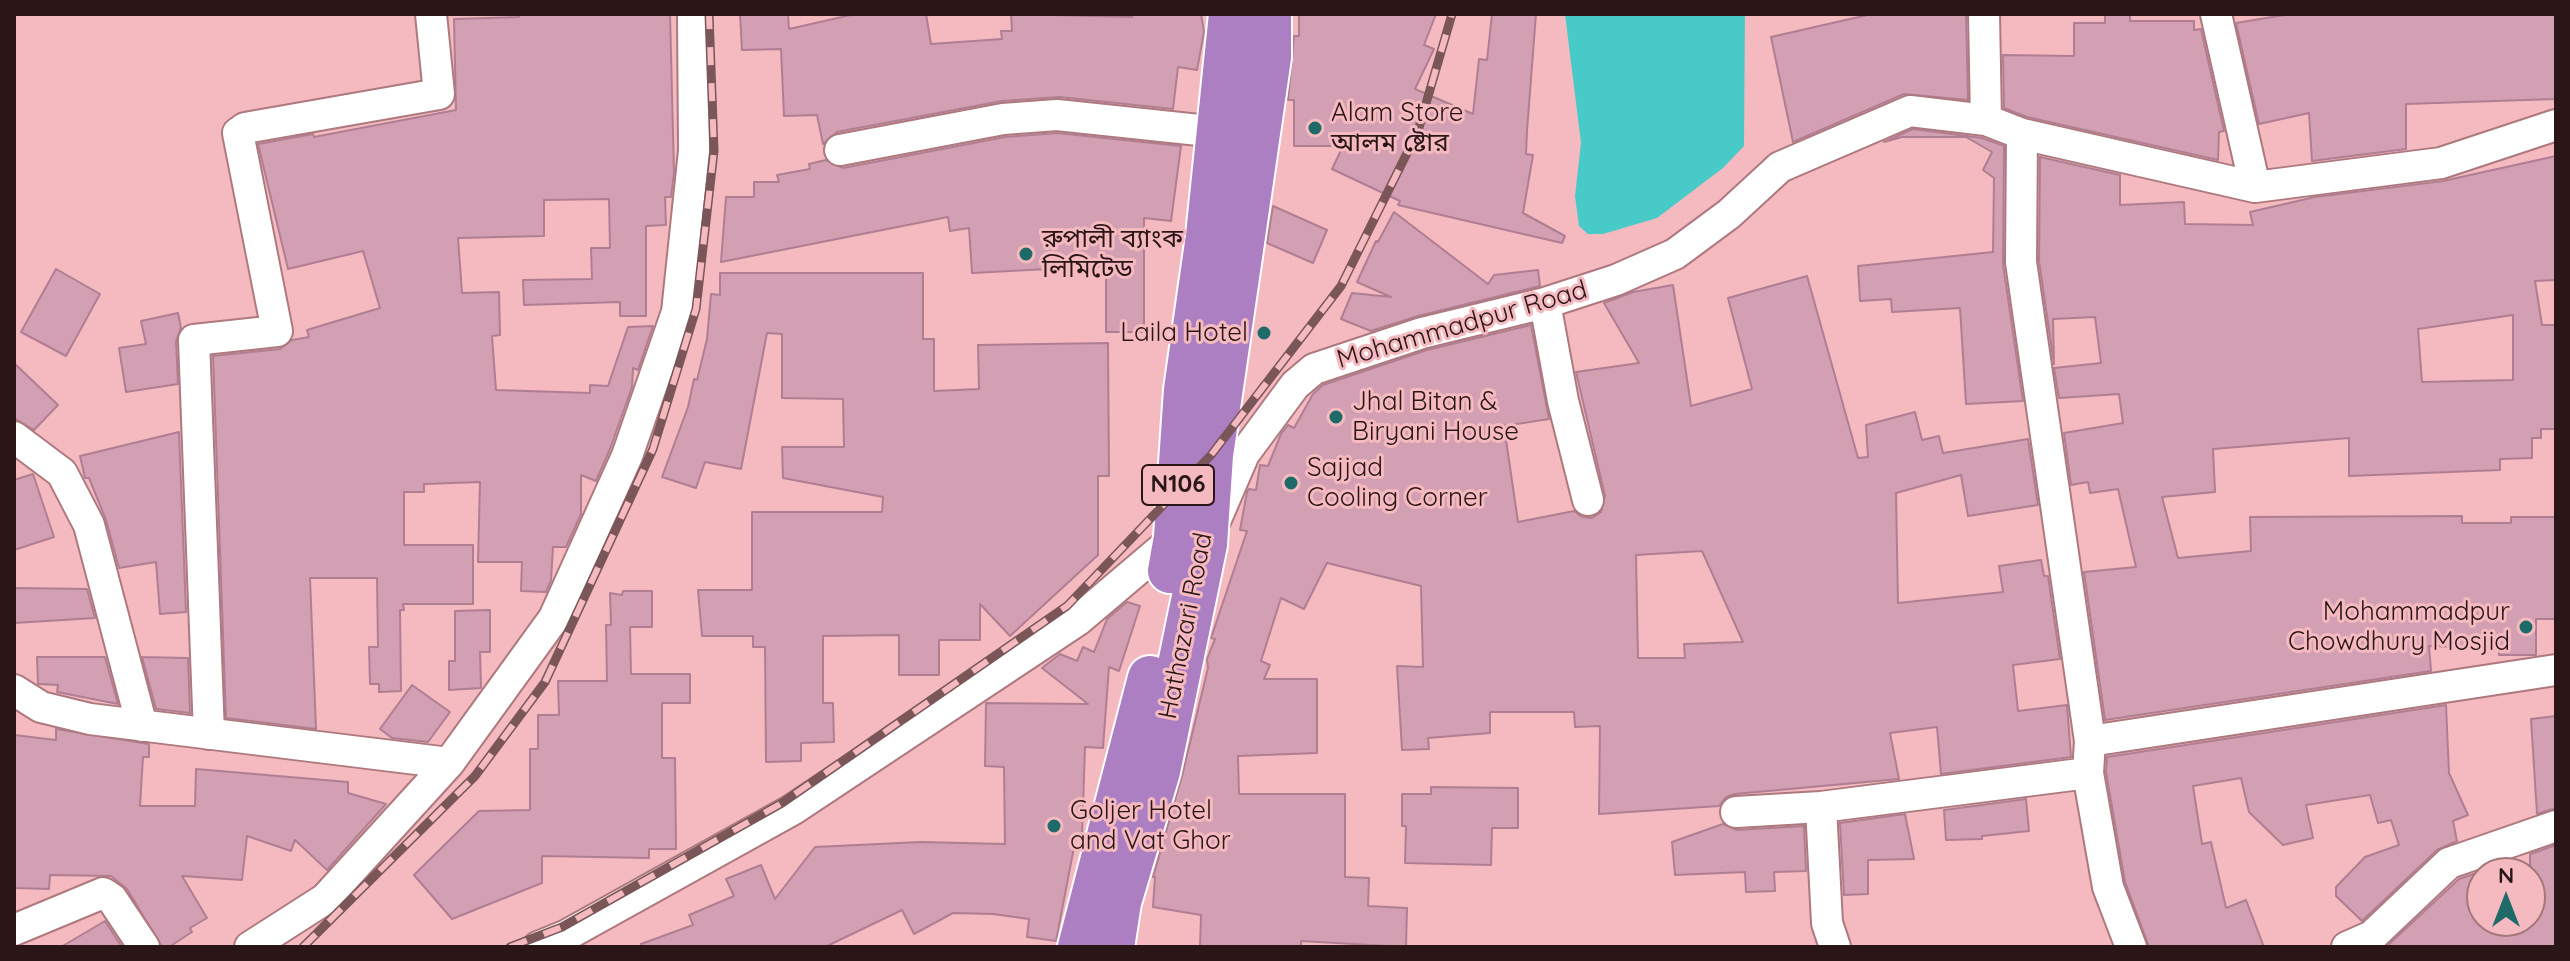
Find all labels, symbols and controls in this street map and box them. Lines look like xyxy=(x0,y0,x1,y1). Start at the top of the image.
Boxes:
place label: Alam Store আলম ষ্টোর xyxy=(1331,97,1463,158)
marker: Alam Store আলম ষ্টোর xyxy=(1306,119,1324,137)
place label: রুপালী ব্যাংক লিমিটেড xyxy=(1042,223,1183,284)
marker: রুপালী ব্যাংক লিমিটেড xyxy=(1017,245,1035,263)
street label: Mohammadpur Road xyxy=(1333,274,1591,376)
place label: Laila Hotel xyxy=(1120,317,1248,349)
marker: Laila Hotel xyxy=(1255,324,1273,342)
place label: Jhal Bitan & Biryani House xyxy=(1352,386,1519,448)
marker: Jhal Bitan & Biryani House xyxy=(1327,408,1345,426)
place label: Sajjad Cooling Corner xyxy=(1307,452,1488,514)
road number: N106 xyxy=(1142,465,1214,505)
marker: Sajjad Cooling Corner xyxy=(1282,474,1300,492)
street label: Hathazari Road xyxy=(1153,530,1219,722)
place label: Mohammadpur Chowdhury Mosjid xyxy=(2288,596,2510,658)
marker: Mohammadpur Chowdhury Mosjid xyxy=(2517,618,2535,636)
place label: Goljer Hotel and Vat Ghor xyxy=(1070,795,1231,856)
marker: Goljer Hotel and Vat Ghor xyxy=(1045,817,1063,835)
north arrow xyxy=(2466,857,2546,937)
text: N xyxy=(2498,861,2514,889)

